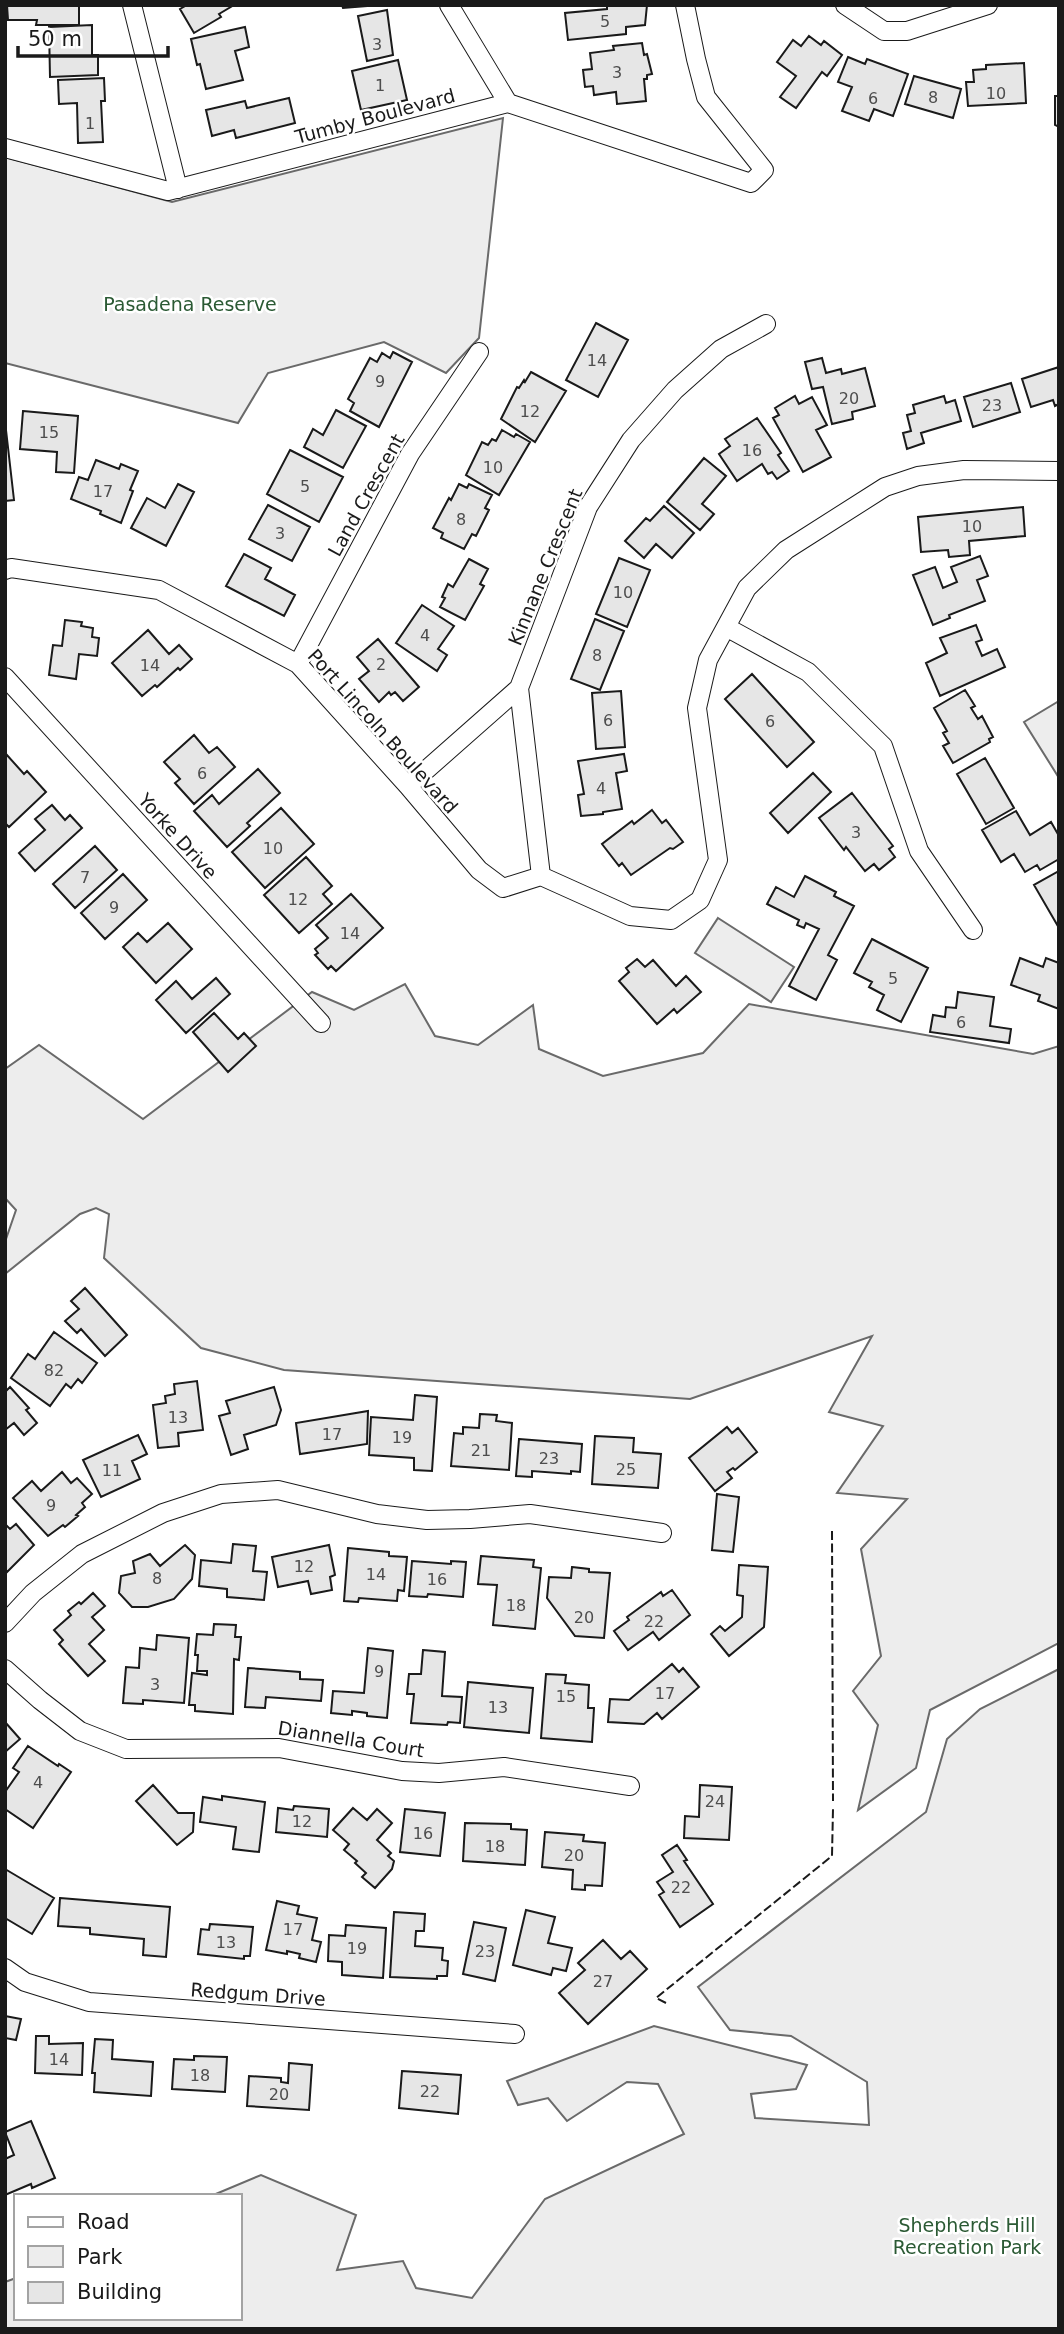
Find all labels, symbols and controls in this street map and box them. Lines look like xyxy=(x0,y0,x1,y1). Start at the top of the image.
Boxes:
house number: 5 xyxy=(600,12,610,31)
scale bar xyxy=(18,14,168,58)
text: 50 m xyxy=(28,27,82,51)
house number: 3 xyxy=(372,35,382,54)
house number: 3 xyxy=(612,63,622,82)
house number: 1 xyxy=(375,76,385,95)
street label: Tumby Boulevard xyxy=(292,84,457,148)
house number: 10 xyxy=(986,84,1006,103)
house number: 8 xyxy=(928,88,938,107)
house number: 6 xyxy=(868,89,878,108)
house number: 1 xyxy=(85,114,95,133)
park label: Pasadena Reserve xyxy=(103,293,277,315)
house number: 14 xyxy=(587,351,607,370)
house number: 9 xyxy=(375,372,385,391)
house number: 20 xyxy=(839,389,859,408)
house number: 23 xyxy=(982,396,1002,415)
house number: 12 xyxy=(520,402,540,421)
house number: 15 xyxy=(39,423,59,442)
street label: Land Crescent xyxy=(323,430,409,560)
house number: 16 xyxy=(742,441,762,460)
house number: 10 xyxy=(483,458,503,477)
house number: 5 xyxy=(300,477,310,496)
house number: 17 xyxy=(93,482,113,501)
street label: Kinnane Crescent xyxy=(503,485,587,649)
house number: 8 xyxy=(456,510,466,529)
house number: 10 xyxy=(962,517,982,536)
house number: 3 xyxy=(275,524,285,543)
house number: 10 xyxy=(613,583,633,602)
house number: 4 xyxy=(420,626,430,645)
street label: Port Lincoln Boulevard xyxy=(304,644,462,818)
house number: 8 xyxy=(592,646,602,665)
house number: 2 xyxy=(376,655,386,674)
house number: 14 xyxy=(140,656,160,675)
house number: 6 xyxy=(603,711,613,730)
house number: 6 xyxy=(765,712,775,731)
house number: 6 xyxy=(197,764,207,783)
house number: 4 xyxy=(596,779,606,798)
street label: Yorke Drive xyxy=(133,788,222,883)
house number: 3 xyxy=(851,823,861,842)
house number: 10 xyxy=(263,839,283,858)
house number: 7 xyxy=(80,868,90,887)
house number: 12 xyxy=(288,890,308,909)
house number: 9 xyxy=(109,898,119,917)
house number: 14 xyxy=(340,924,360,943)
house number: 5 xyxy=(888,969,898,988)
house number: 6 xyxy=(956,1013,966,1032)
house number: 82 xyxy=(44,1361,64,1380)
house number: 13 xyxy=(168,1408,188,1427)
house number: 17 xyxy=(322,1425,342,1444)
house number: 19 xyxy=(392,1428,412,1447)
house number: 21 xyxy=(471,1441,491,1460)
house number: 23 xyxy=(539,1449,559,1468)
house number: 25 xyxy=(616,1460,636,1479)
house number: 11 xyxy=(102,1461,122,1480)
house number: 9 xyxy=(46,1496,56,1515)
house number: 12 xyxy=(294,1557,314,1576)
house number: 14 xyxy=(366,1565,386,1584)
house number: 8 xyxy=(152,1569,162,1588)
house number: 16 xyxy=(427,1570,447,1589)
house number: 18 xyxy=(506,1596,526,1615)
house number: 20 xyxy=(574,1608,594,1627)
house number: 22 xyxy=(644,1612,664,1631)
house number: 9 xyxy=(374,1662,384,1681)
house number: 3 xyxy=(150,1675,160,1694)
house number: 17 xyxy=(655,1684,675,1703)
house number: 15 xyxy=(556,1687,576,1706)
house number: 13 xyxy=(488,1698,508,1717)
street label: Diannella Court xyxy=(276,1717,426,1761)
house number: 4 xyxy=(33,1773,43,1792)
house number: 24 xyxy=(705,1792,725,1811)
house number: 12 xyxy=(292,1812,312,1831)
house number: 16 xyxy=(413,1824,433,1843)
house number: 18 xyxy=(485,1837,505,1856)
house number: 20 xyxy=(564,1846,584,1865)
house number: 22 xyxy=(671,1878,691,1897)
house number: 17 xyxy=(283,1920,303,1939)
house number: 13 xyxy=(216,1933,236,1952)
house number: 19 xyxy=(347,1939,367,1958)
house number: 23 xyxy=(475,1942,495,1961)
house number: 27 xyxy=(593,1972,613,1991)
street label: Redgum Drive xyxy=(190,1978,326,2010)
house number: 14 xyxy=(49,2050,69,2069)
house number: 18 xyxy=(190,2066,210,2085)
house number: 22 xyxy=(420,2082,440,2101)
house number: 20 xyxy=(269,2085,289,2104)
legend xyxy=(14,2194,242,2320)
text: Road xyxy=(77,2210,130,2234)
park label: Shepherds Hill Recreation Park xyxy=(893,2214,1041,2258)
text: Park xyxy=(77,2245,123,2269)
text: Building xyxy=(77,2280,162,2304)

